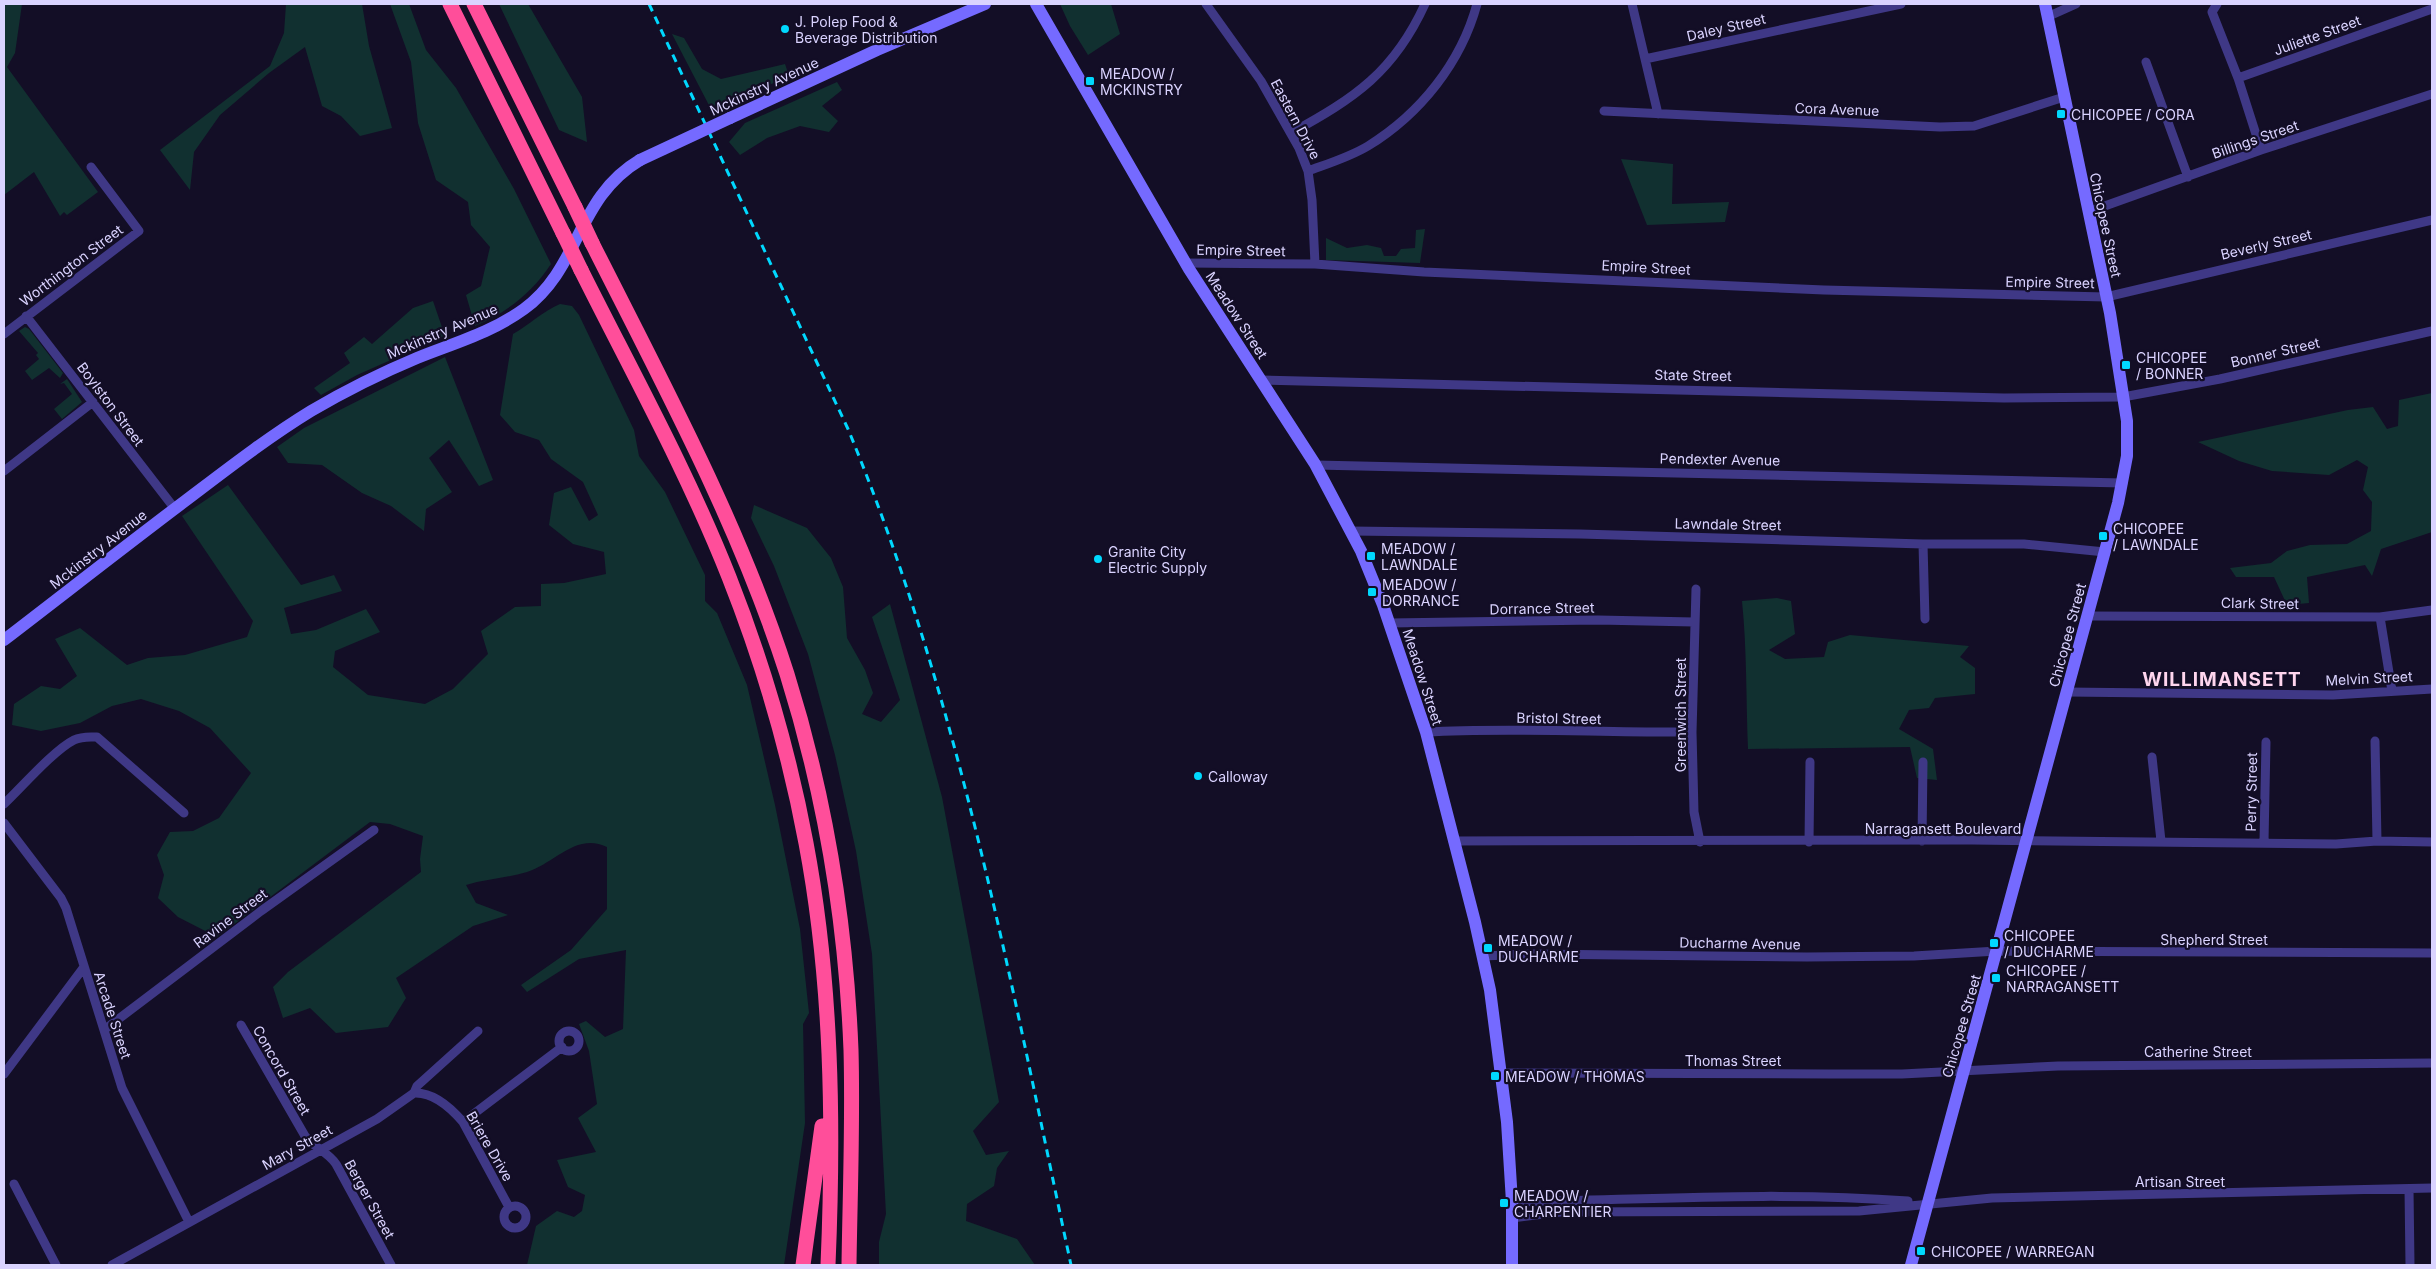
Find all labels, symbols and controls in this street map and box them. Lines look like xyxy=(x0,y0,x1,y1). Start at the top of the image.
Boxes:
street label: Daley Street xyxy=(1685,10,1768,44)
street label: Juliette Street xyxy=(2271,11,2363,59)
place label: J. Polep Food & Beverage Distribution xyxy=(795,13,937,46)
marker: J. Polep Food & Beverage Distribution xyxy=(779,23,791,35)
street label: Mckinstry Avenue xyxy=(707,53,821,119)
place label: MEADOW / MCKINSTRY xyxy=(1100,65,1183,98)
marker: MEADOW / MCKINSTRY xyxy=(1084,75,1096,87)
street label: Eastern Drive xyxy=(1268,76,1324,162)
street label: Cora Avenue xyxy=(1794,99,1880,119)
place label: CHICOPEE / CORA xyxy=(2071,106,2195,123)
marker: CHICOPEE / CORA xyxy=(2055,108,2067,120)
street label: Billings Street xyxy=(2209,116,2301,162)
street label: Chicopee Street xyxy=(2087,171,2125,279)
street label: Worthington Street xyxy=(16,220,126,309)
street label: Beverly Street xyxy=(2219,225,2314,263)
street label: Empire Street xyxy=(1196,241,1286,259)
street label: Empire Street xyxy=(1601,256,1691,278)
street label: Meadow Street xyxy=(1203,268,1272,362)
street label: Empire Street xyxy=(2005,273,2095,291)
street label: Mckinstry Avenue xyxy=(384,300,500,362)
street label: Bonner Street xyxy=(2229,333,2322,371)
place label: CHICOPEE / BONNER xyxy=(2136,349,2207,382)
street label: Boylston Street xyxy=(74,359,148,450)
marker: CHICOPEE / BONNER xyxy=(2120,359,2132,371)
street label: State Street xyxy=(1654,366,1732,384)
street label: Pendexter Avenue xyxy=(1660,449,1780,469)
street label: Mckinstry Avenue xyxy=(46,506,150,592)
street label: Lawndale Street xyxy=(1674,515,1782,533)
place label: CHICOPEE / LAWNDALE xyxy=(2113,520,2199,553)
marker: CHICOPEE / LAWNDALE xyxy=(2097,530,2109,542)
place label: MEADOW / LAWNDALE xyxy=(1381,540,1458,573)
place label: Granite City Electric Supply xyxy=(1108,543,1207,576)
marker: MEADOW / LAWNDALE xyxy=(1365,550,1377,562)
marker: Granite City Electric Supply xyxy=(1092,553,1104,565)
place label: MEADOW / DORRANCE xyxy=(1382,576,1460,609)
street label: Chicopee Street xyxy=(2045,581,2089,689)
marker: MEADOW / DORRANCE xyxy=(1366,586,1378,598)
street label: Clark Street xyxy=(2221,594,2300,612)
street label: Dorrance Street xyxy=(1489,599,1595,617)
street label: Meadow Street xyxy=(1399,627,1447,728)
street label: Greenwich Street xyxy=(1672,657,1689,772)
street label: Melvin Street xyxy=(2325,667,2413,689)
district label: WILLIMANSETT xyxy=(2142,668,2302,691)
street label: Bristol Street xyxy=(1516,709,1602,727)
street label: Perry Street xyxy=(2242,752,2260,832)
place label: Calloway xyxy=(1208,768,1268,785)
marker: Calloway xyxy=(1192,770,1204,782)
street label: Narragansett Boulevard xyxy=(1865,820,2021,837)
street label: Ravine Street xyxy=(190,885,270,951)
place label: CHICOPEE / DUCHARME xyxy=(2004,927,2094,960)
street label: Shepherd Street xyxy=(2160,931,2268,948)
place label: MEADOW / DUCHARME xyxy=(1498,932,1579,965)
street label: Ducharme Avenue xyxy=(1679,933,1801,953)
marker: CHICOPEE / DUCHARME xyxy=(1988,937,2000,949)
marker: MEADOW / DUCHARME xyxy=(1482,942,1494,954)
place label: CHICOPEE / NARRAGANSETT xyxy=(2006,962,2119,995)
street label: Arcade Street xyxy=(91,969,135,1061)
street label: Chicopee Street xyxy=(1938,972,1984,1080)
marker: CHICOPEE / NARRAGANSETT xyxy=(1990,972,2002,984)
street label: Concord Street xyxy=(250,1022,315,1118)
street label: Catherine Street xyxy=(2144,1043,2252,1060)
street label: Thomas Street xyxy=(1685,1052,1782,1069)
place label: MEADOW / THOMAS xyxy=(1505,1068,1645,1085)
marker: MEADOW / THOMAS xyxy=(1489,1070,1501,1082)
street label: Briere Drive xyxy=(463,1108,517,1184)
street label: Mary Street xyxy=(259,1121,335,1173)
street label: Berger Street xyxy=(341,1156,399,1242)
street label: Artisan Street xyxy=(2135,1173,2225,1190)
place label: MEADOW / CHARPENTIER xyxy=(1514,1187,1611,1220)
marker: MEADOW / CHARPENTIER xyxy=(1498,1197,1510,1209)
place label: CHICOPEE / WARREGAN xyxy=(1931,1243,2094,1260)
marker: CHICOPEE / WARREGAN xyxy=(1915,1245,1927,1257)

